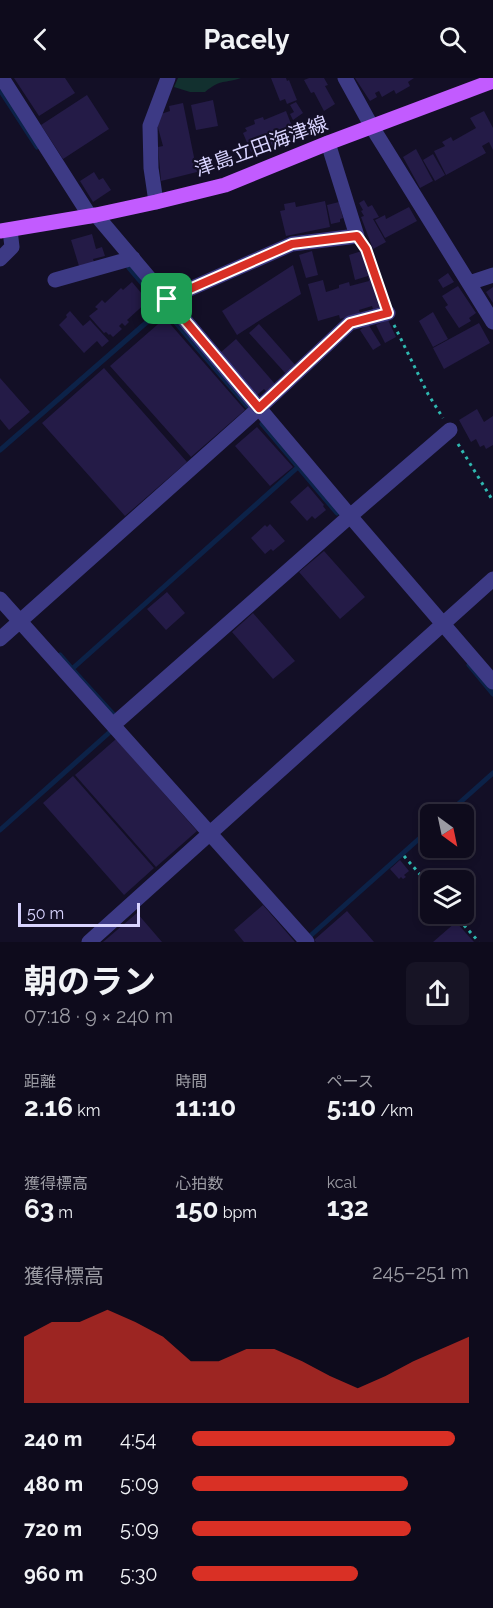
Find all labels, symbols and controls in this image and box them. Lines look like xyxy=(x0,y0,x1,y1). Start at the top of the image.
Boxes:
icon: back xyxy=(24,23,57,56)
icon: search xyxy=(436,23,469,56)
text: Pacely xyxy=(203,24,290,55)
street label: 津島立田海津線 xyxy=(191,111,331,181)
pin xyxy=(141,273,192,324)
icon: arrive xyxy=(150,282,183,315)
north arrow xyxy=(420,804,474,858)
map controls xyxy=(420,804,474,924)
button: layers xyxy=(420,870,474,924)
scale bar xyxy=(18,900,140,928)
text: 50 m xyxy=(27,904,64,923)
text: 朝のラン xyxy=(24,962,156,1001)
button: share xyxy=(406,962,469,1025)
text: 07:18 · 9 × 240 m xyxy=(24,1004,173,1028)
text: 距離 xyxy=(24,1072,56,1091)
text: 時間 xyxy=(175,1072,207,1091)
text: ペース xyxy=(327,1072,374,1091)
text: 2.16 xyxy=(24,1092,73,1122)
text: 11:10 xyxy=(175,1092,236,1122)
text: 5:10 xyxy=(327,1092,376,1122)
text: km xyxy=(73,1101,100,1120)
text: /km xyxy=(376,1101,413,1120)
text: kcal xyxy=(327,1173,357,1192)
text: 獲得標高 xyxy=(24,1174,88,1193)
text: 心拍数 xyxy=(175,1174,223,1193)
text: 132 xyxy=(327,1192,369,1222)
text: 63 xyxy=(24,1194,54,1224)
text: 150 xyxy=(175,1194,219,1224)
text: m xyxy=(54,1203,73,1222)
text: bpm xyxy=(219,1203,257,1222)
text: 245–251 m xyxy=(372,1260,469,1284)
text: 獲得標高 xyxy=(24,1264,104,1288)
text: 240 m xyxy=(24,1427,82,1451)
text: 4:54 xyxy=(120,1427,157,1451)
text: 480 m xyxy=(24,1472,83,1496)
text: 5:09 xyxy=(120,1472,159,1496)
text: 720 m xyxy=(24,1517,82,1541)
text: 5:09 xyxy=(120,1517,159,1541)
text: 960 m xyxy=(24,1562,84,1586)
text: 5:30 xyxy=(120,1562,158,1586)

